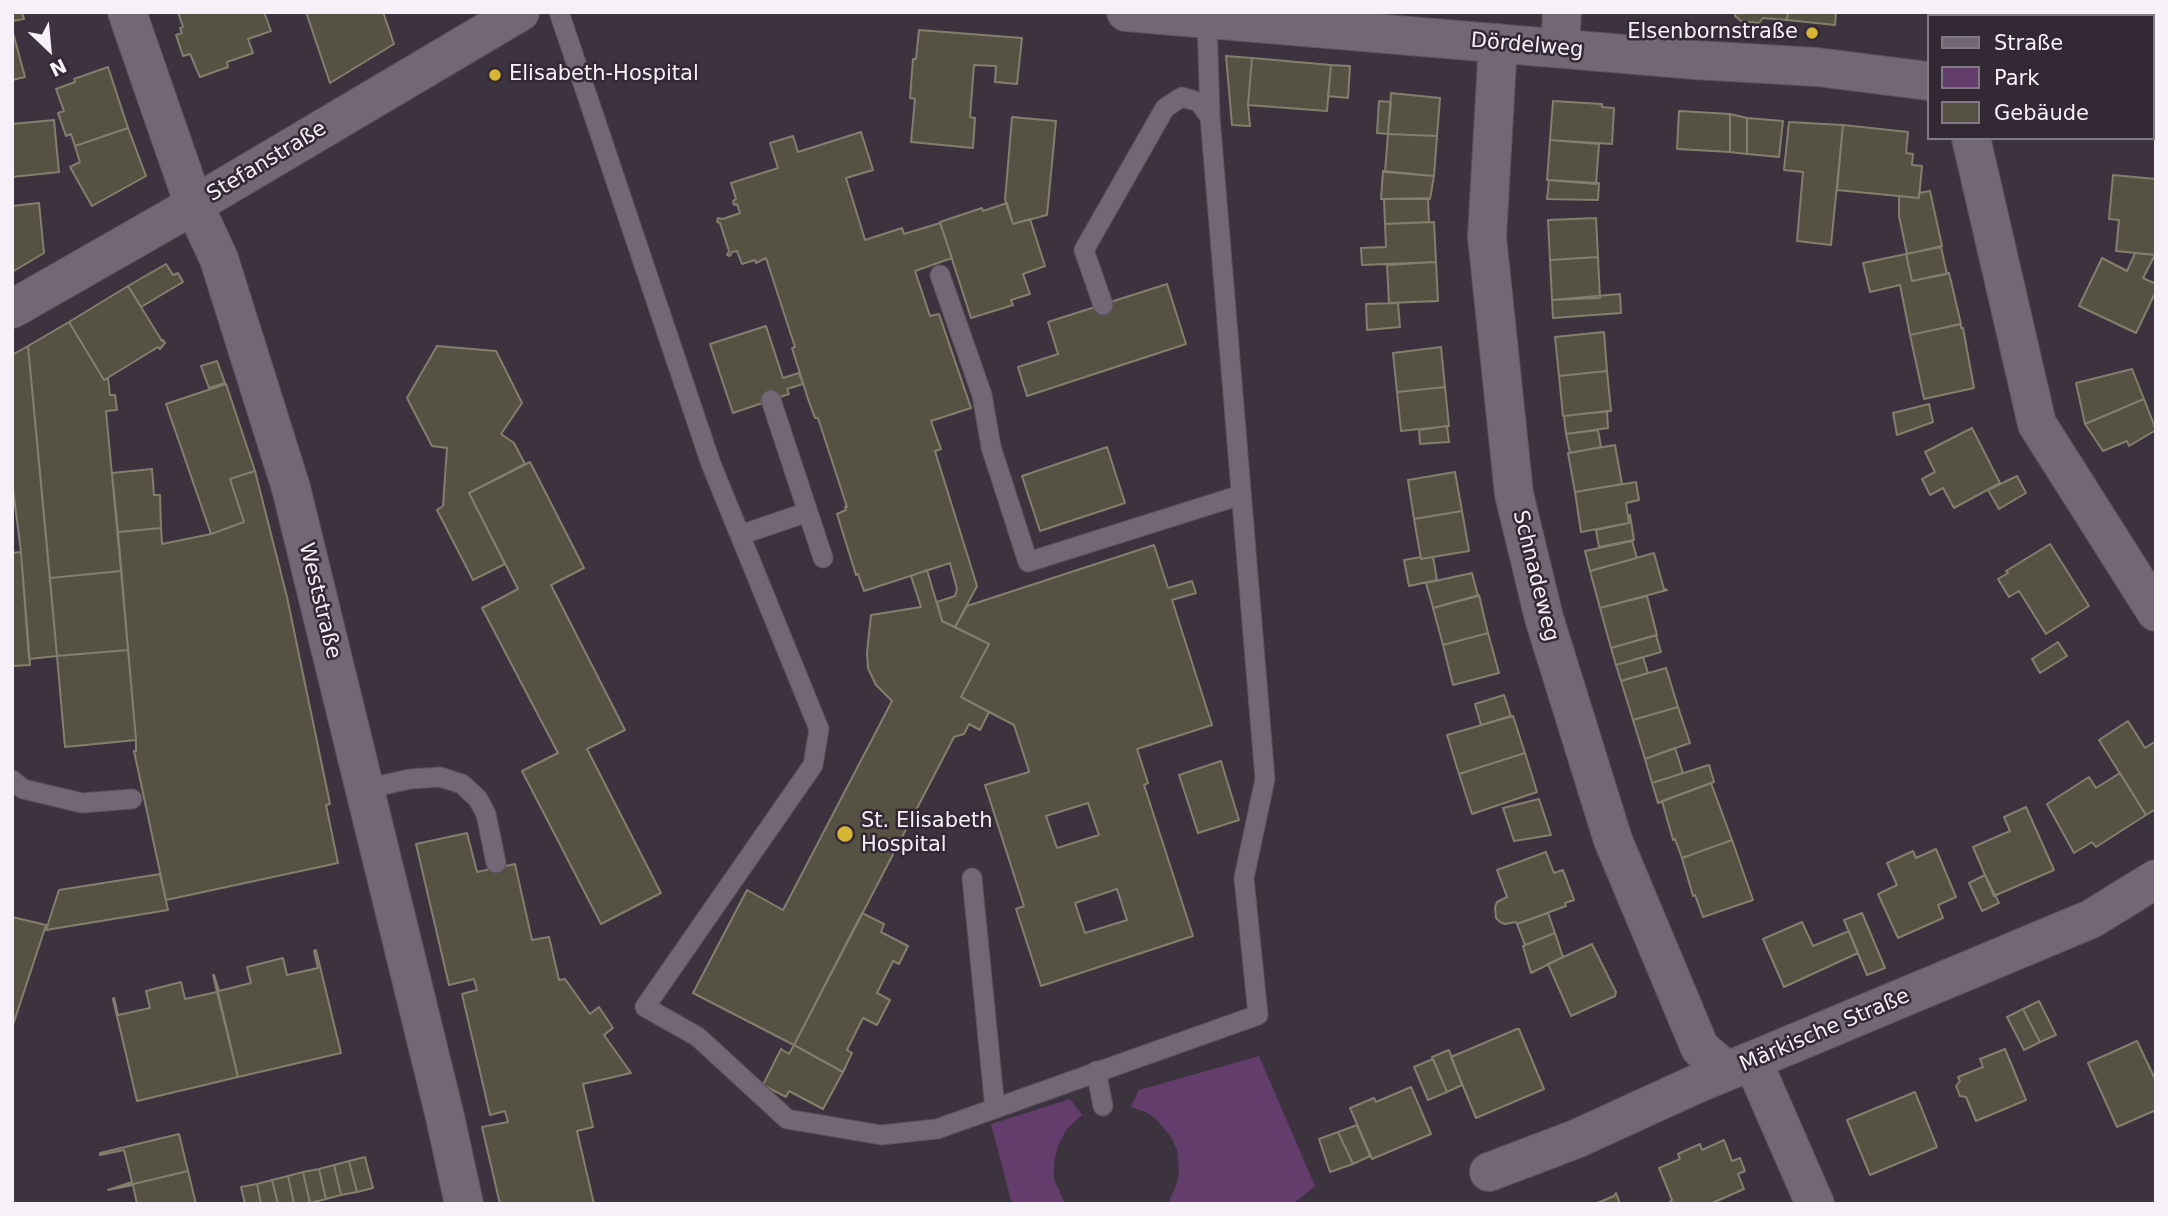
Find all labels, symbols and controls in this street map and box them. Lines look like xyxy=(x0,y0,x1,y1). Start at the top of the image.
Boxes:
north arrow xyxy=(14,14,84,84)
legend xyxy=(1926,14,2154,140)
place label: Elsenbornstraße xyxy=(1627,20,1798,46)
marker: Elsenbornstraße xyxy=(1804,25,1820,41)
street label: Dördelweg xyxy=(1470,29,1584,63)
text: Straße xyxy=(1994,31,2063,55)
text: N xyxy=(46,55,70,81)
place label: Elisabeth-Hospital xyxy=(509,62,699,88)
text: Park xyxy=(1994,66,2039,90)
marker: Elisabeth-Hospital xyxy=(487,67,503,83)
text: Gebäude xyxy=(1994,101,2089,125)
street label: Stefanstraße xyxy=(203,116,331,208)
street label: Schnadeweg xyxy=(1507,508,1563,644)
street label: Weststraße xyxy=(292,540,346,662)
place label: St. Elisabeth Hospital xyxy=(861,809,992,859)
marker: St. Elisabeth Hospital xyxy=(835,824,855,844)
street label: Märkische Straße xyxy=(1736,984,1914,1078)

